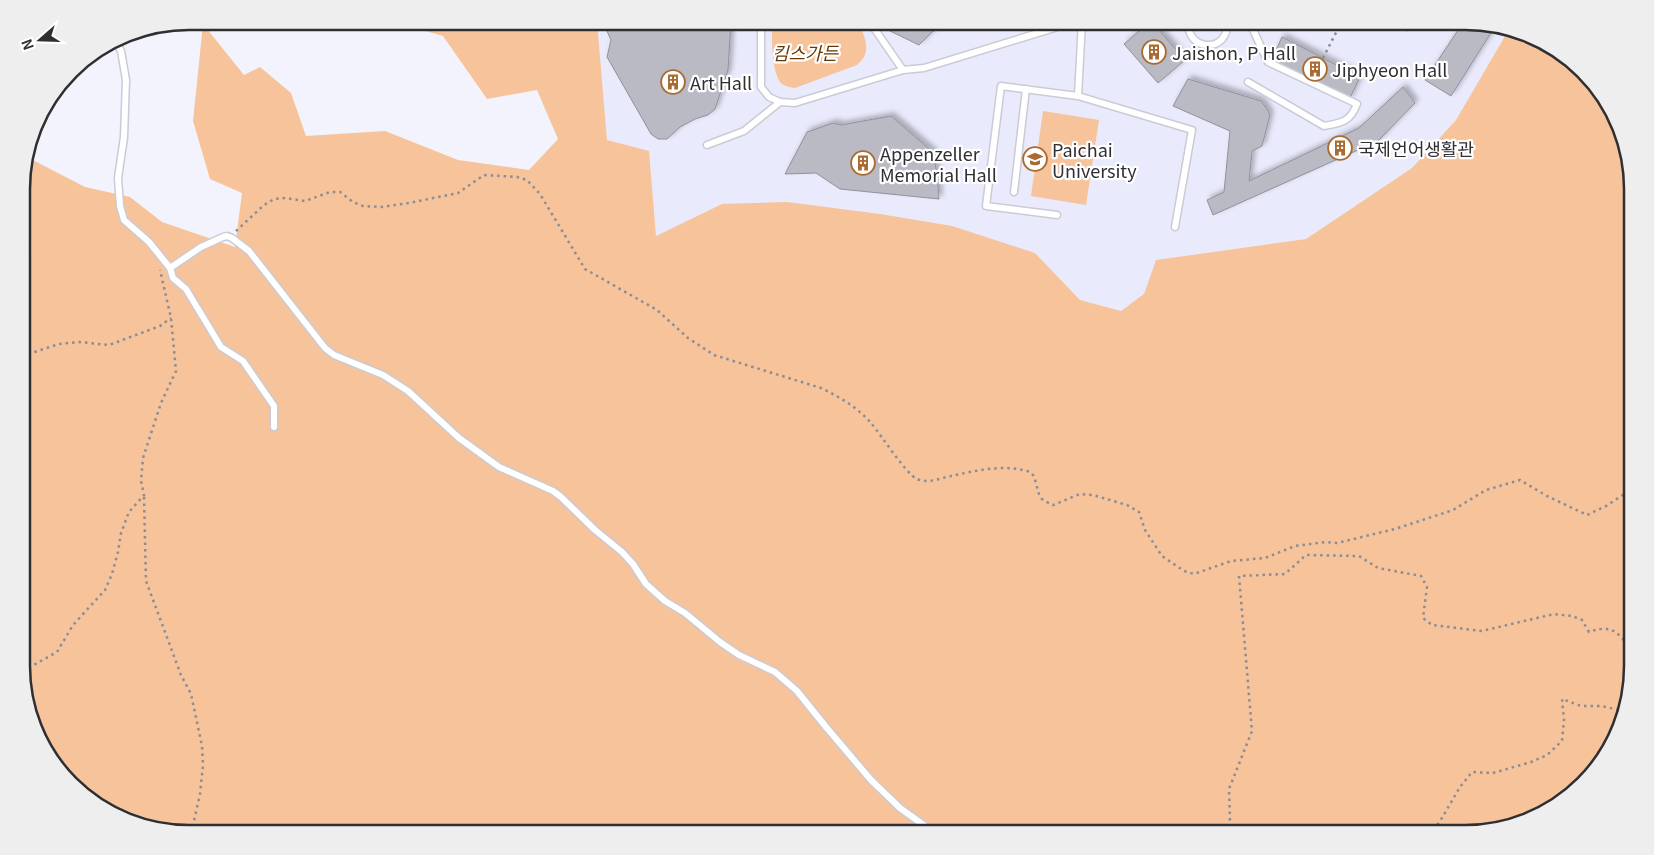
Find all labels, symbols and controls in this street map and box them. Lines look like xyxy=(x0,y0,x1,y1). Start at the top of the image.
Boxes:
north arrow xyxy=(15,15,65,65)
text: N xyxy=(16,36,38,53)
park label: 킴스가든 xyxy=(772,39,840,65)
building icon: Jaishon, P Hall xyxy=(1141,39,1167,65)
place label: Jaishon, P Hall xyxy=(1172,39,1296,65)
building icon: Jiphyeon Hall xyxy=(1302,56,1328,82)
place label: Jiphyeon Hall xyxy=(1332,56,1447,82)
building icon: Art Hall xyxy=(660,69,686,95)
place label: Art Hall xyxy=(690,69,752,95)
building icon: 국제언어생활관 xyxy=(1327,135,1353,161)
place label: 국제언어생활관 xyxy=(1358,135,1474,161)
place label: Paichai University xyxy=(1052,136,1137,183)
place label: Appenzeller Memorial Hall xyxy=(880,140,997,187)
school or university icon: Paichai University xyxy=(1022,146,1048,172)
building icon: Appenzeller Memorial Hall xyxy=(850,150,876,176)

